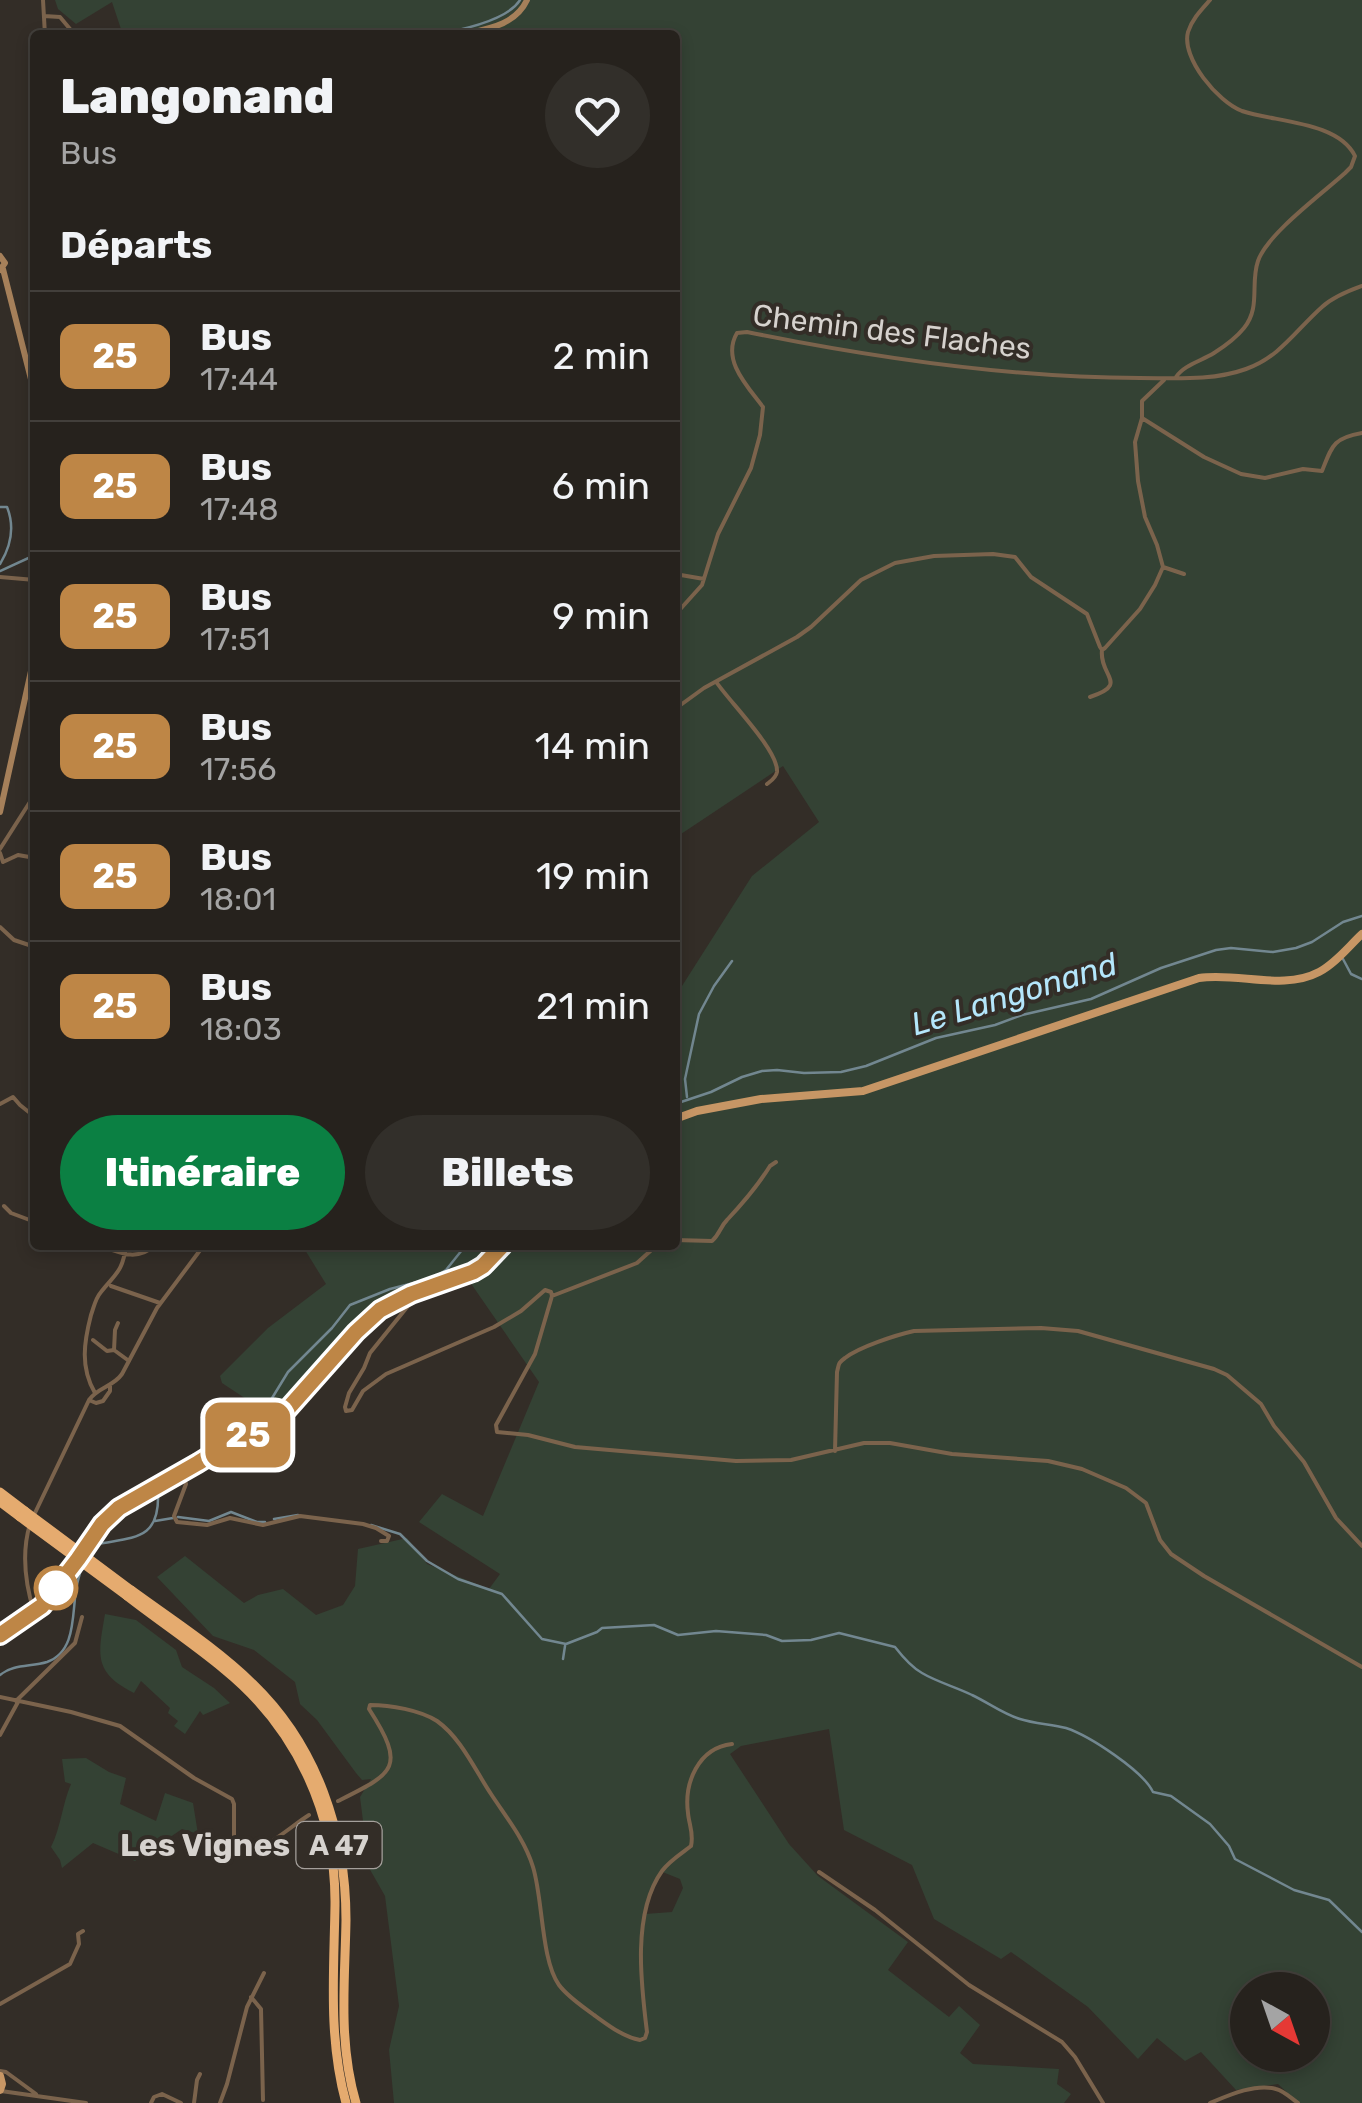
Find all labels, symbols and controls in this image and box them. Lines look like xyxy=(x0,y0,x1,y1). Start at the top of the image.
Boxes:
button: heart xyxy=(545,63,650,168)
text: Langonand xyxy=(60,68,335,125)
text: Bus xyxy=(60,134,117,172)
text: Départs xyxy=(60,222,212,268)
street label: Chemin des Flaches xyxy=(751,297,1033,367)
text: Bus xyxy=(200,314,272,360)
text: 2 min xyxy=(552,333,650,379)
text: 25 xyxy=(92,335,138,377)
text: 17:44 xyxy=(200,360,278,398)
text: Bus xyxy=(200,444,272,490)
text: 6 min xyxy=(552,463,650,509)
text: 25 xyxy=(92,465,138,507)
text: 17:48 xyxy=(200,490,279,528)
text: Bus xyxy=(200,574,272,620)
text: 9 min xyxy=(552,593,650,639)
text: 25 xyxy=(92,595,138,637)
text: 17:51 xyxy=(200,620,271,658)
text: Bus xyxy=(200,704,272,750)
text: 14 min xyxy=(535,723,650,769)
text: 25 xyxy=(92,725,138,767)
text: 17:56 xyxy=(200,750,277,788)
text: Bus xyxy=(200,834,272,880)
text: 19 min xyxy=(536,853,650,899)
text: 25 xyxy=(92,855,138,897)
text: 18:01 xyxy=(200,880,276,918)
water label: Le Langonand xyxy=(907,944,1122,1043)
text: Bus xyxy=(200,964,272,1010)
text: 21 min xyxy=(536,983,650,1029)
text: 25 xyxy=(92,985,138,1027)
text: 18:03 xyxy=(200,1010,282,1048)
button: Itinéraire xyxy=(60,1115,345,1230)
button: Billets xyxy=(365,1115,650,1230)
line badge: 25 xyxy=(203,1402,293,1468)
text: 25 xyxy=(225,1414,271,1456)
unlabelled marker xyxy=(35,1567,77,1609)
road number: A 47 xyxy=(296,1822,382,1868)
district label: Les Vignes xyxy=(120,1826,290,1864)
north arrow xyxy=(1230,1972,1330,2072)
map controls xyxy=(1230,1972,1330,2072)

